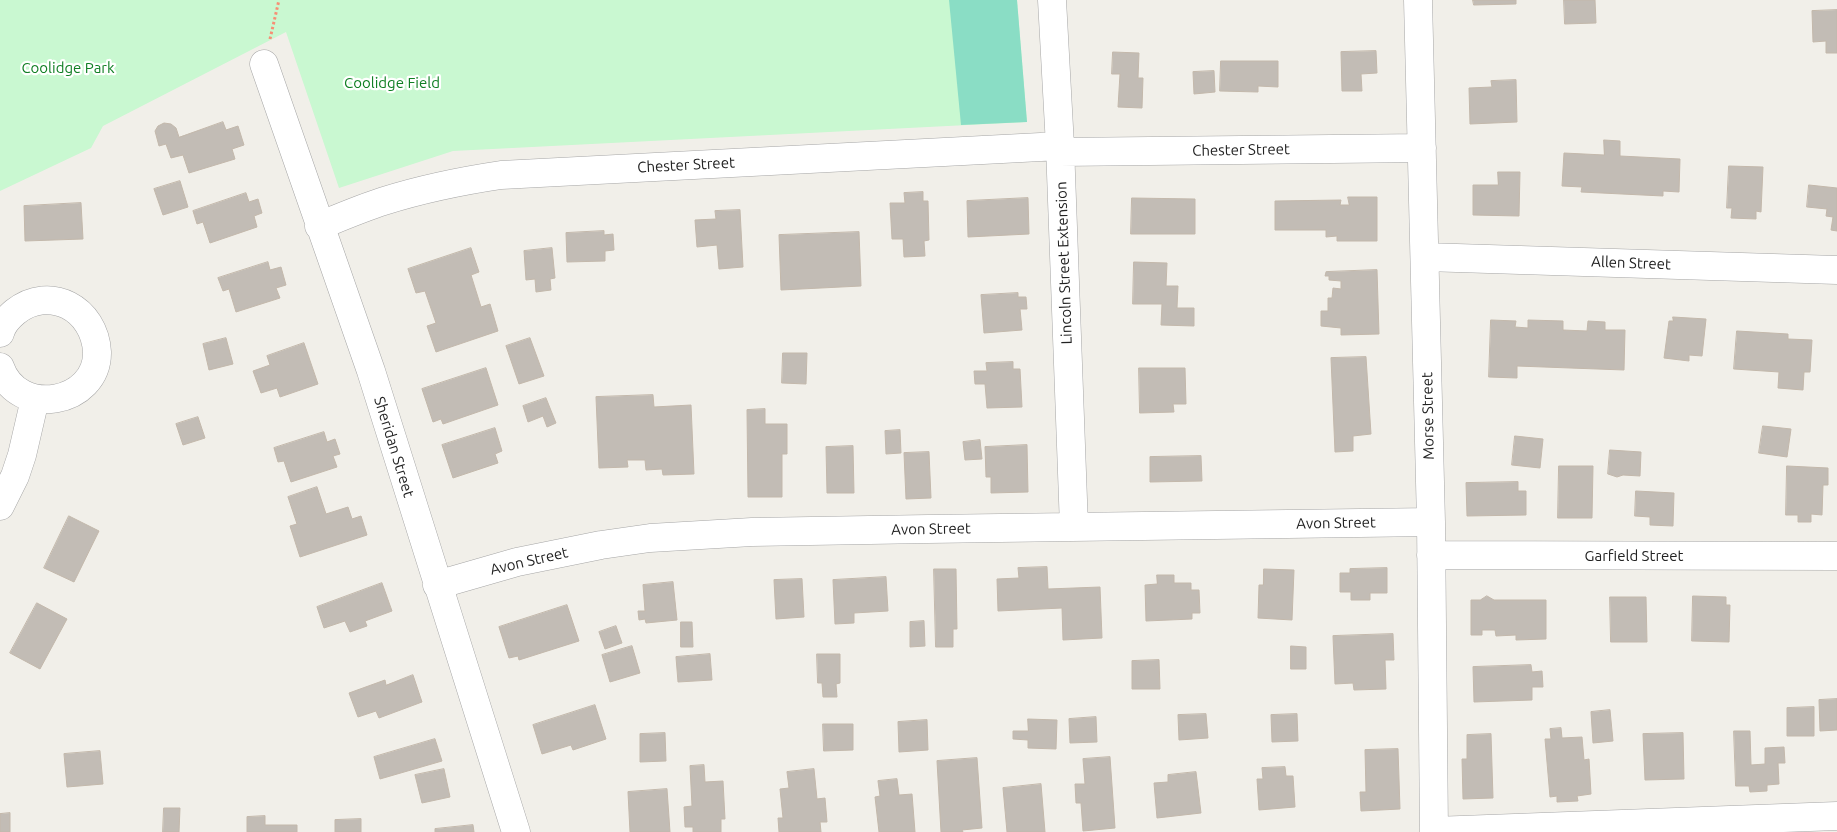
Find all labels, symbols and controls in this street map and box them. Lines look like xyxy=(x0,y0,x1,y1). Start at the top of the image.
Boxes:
park label: Coolidge Park xyxy=(21,59,115,77)
park label: Coolidge Field xyxy=(344,74,440,92)
street label: Chester Street xyxy=(1192,140,1290,160)
street label: Chester Street xyxy=(637,153,735,177)
street label: Lincoln Street Extension xyxy=(1052,181,1076,345)
street label: Allen Street xyxy=(1591,253,1671,273)
street label: Morse Street xyxy=(1418,372,1438,460)
street label: Sheridan Street xyxy=(370,394,418,500)
street label: Avon Street xyxy=(1296,513,1376,533)
street label: Avon Street xyxy=(891,519,971,539)
street label: Avon Street xyxy=(488,543,570,579)
street label: Garfield Street xyxy=(1585,547,1683,565)

